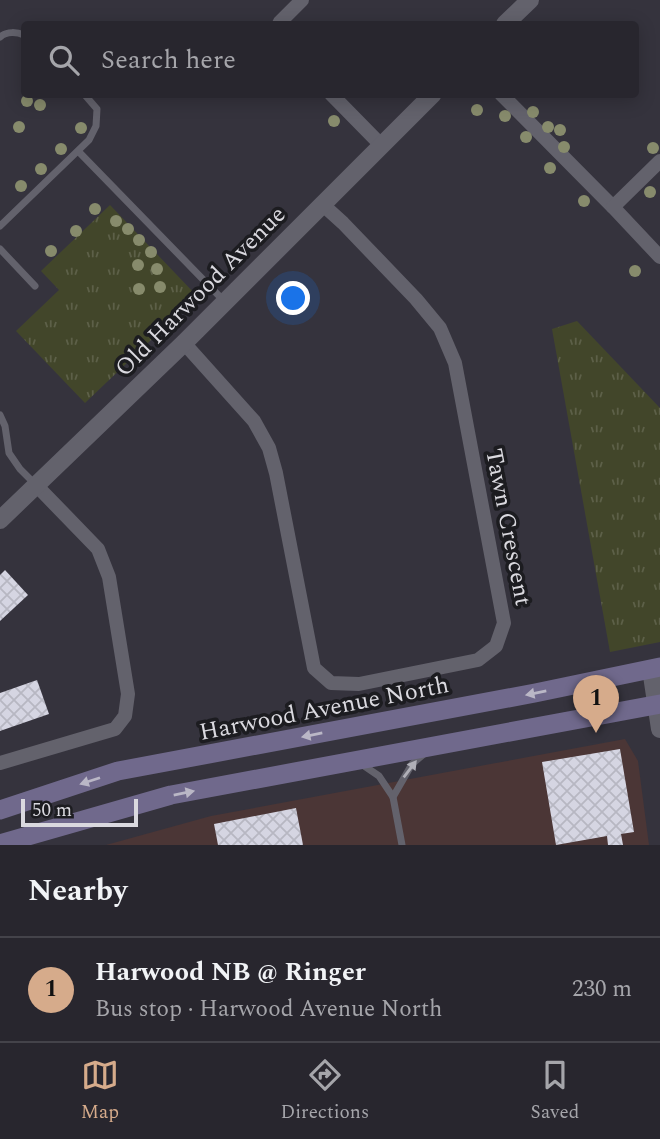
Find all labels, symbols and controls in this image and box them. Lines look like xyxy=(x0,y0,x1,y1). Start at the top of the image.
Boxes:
search box xyxy=(21,21,639,98)
text: Search here xyxy=(101,40,236,80)
icon: search xyxy=(45,41,83,79)
street label: Old Harwood Avenue xyxy=(107,198,295,386)
your location xyxy=(276,281,310,315)
street label: Tawn Crescent xyxy=(475,445,541,609)
street label: Harwood Avenue North xyxy=(196,667,452,751)
pin: 1 xyxy=(573,675,619,733)
one-way arrow xyxy=(525,687,547,698)
one-way arrow xyxy=(301,729,323,740)
one-way arrow xyxy=(403,760,418,778)
one-way arrow xyxy=(79,776,100,786)
one-way arrow xyxy=(173,787,195,798)
scale bar xyxy=(21,796,138,828)
text: 50 m xyxy=(32,796,72,825)
text: Nearby xyxy=(28,868,127,914)
text: Harwood NB @ Ringer xyxy=(95,952,366,992)
text: 1 xyxy=(45,972,57,1007)
text: 230 m xyxy=(572,972,632,1007)
text: Bus stop · Harwood Avenue North xyxy=(95,992,442,1027)
tab: Map xyxy=(81,1056,119,1127)
tab: Directions xyxy=(280,1056,369,1127)
tab: Saved xyxy=(531,1056,579,1127)

